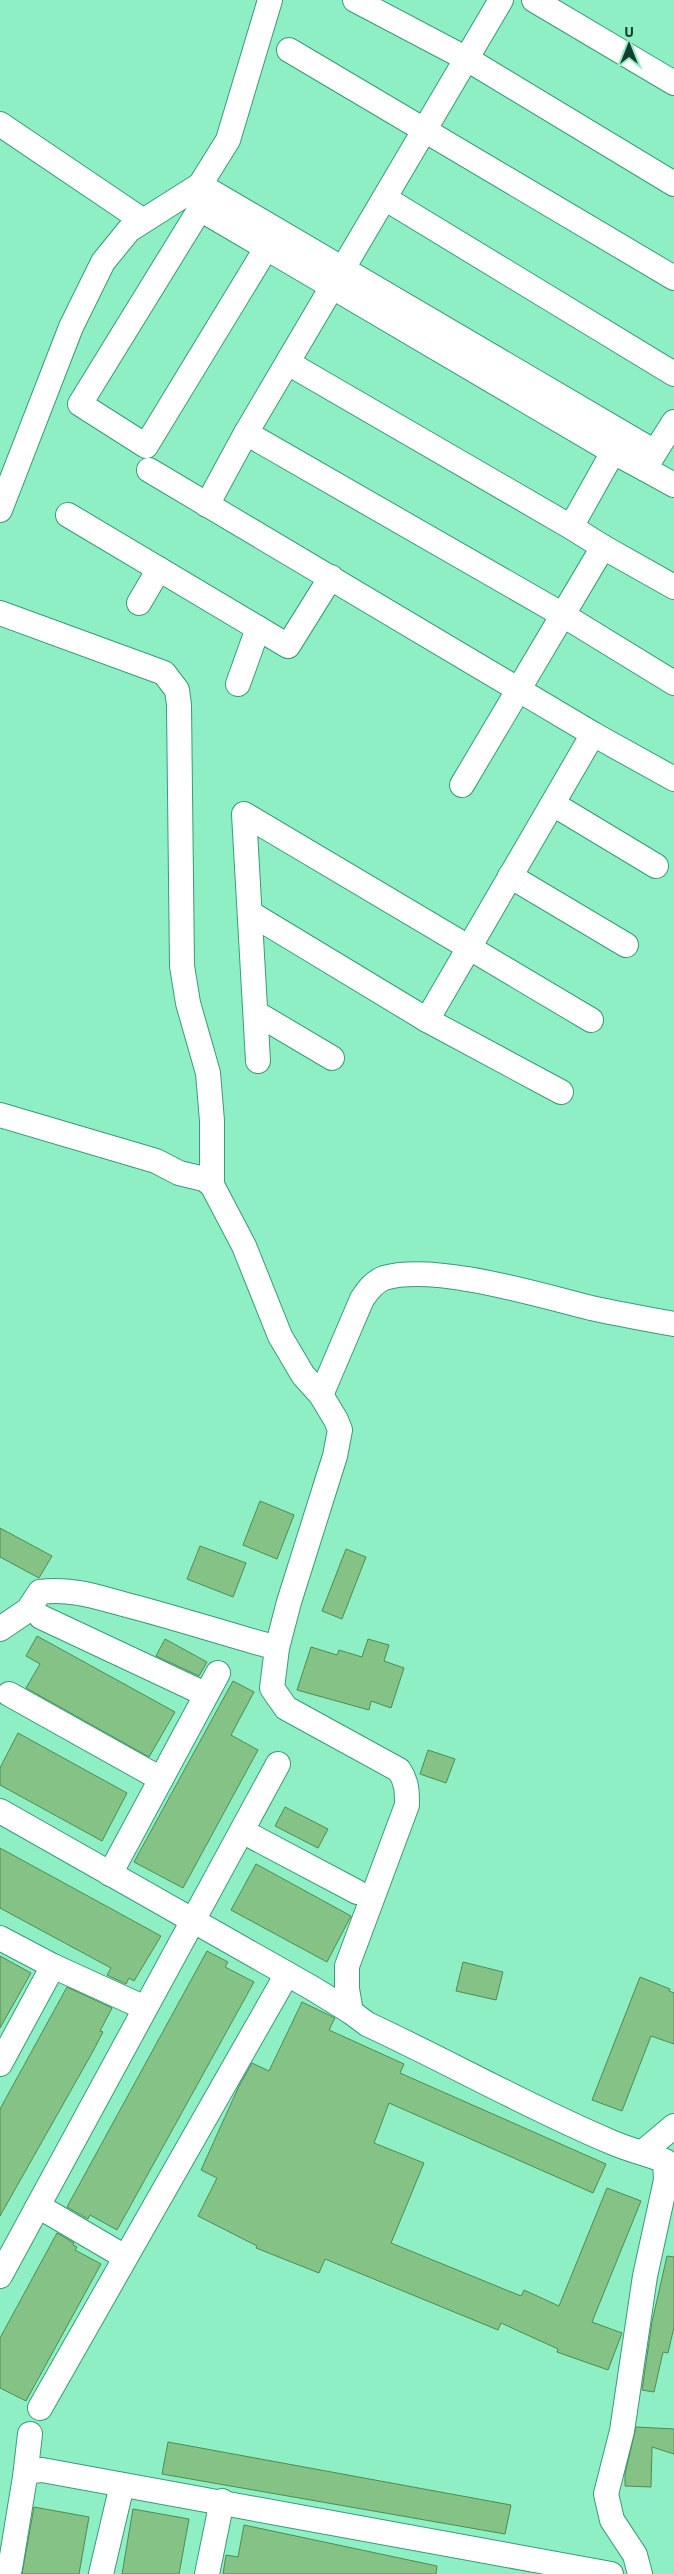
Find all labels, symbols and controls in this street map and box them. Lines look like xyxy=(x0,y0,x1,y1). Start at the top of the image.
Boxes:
north arrow xyxy=(604,20,654,70)
text: U xyxy=(624,23,634,41)

